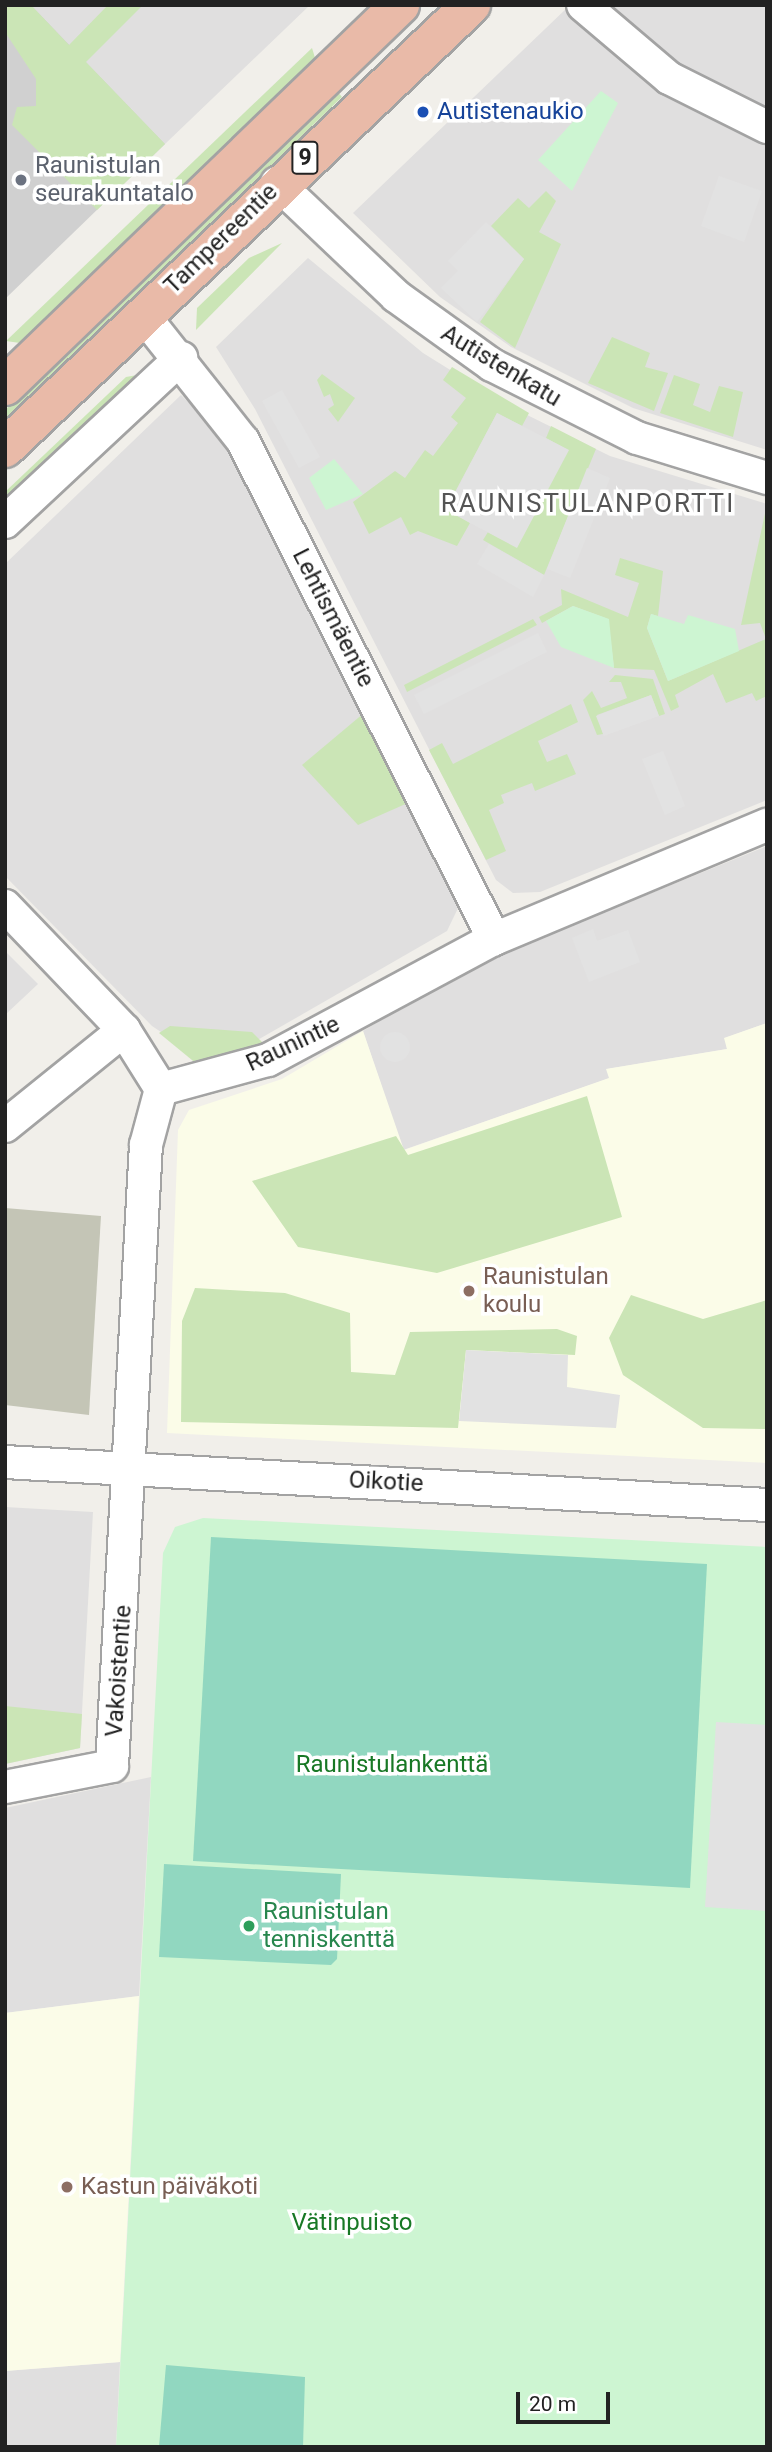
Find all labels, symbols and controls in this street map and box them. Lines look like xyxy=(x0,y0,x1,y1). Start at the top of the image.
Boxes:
place label: Autistenaukio xyxy=(437,98,584,126)
marker: Autistenaukio xyxy=(415,104,431,120)
road number: 9 xyxy=(291,139,319,178)
place label: Raunistulan seurakuntatalo xyxy=(35,152,194,208)
marker: Raunistulan seurakuntatalo xyxy=(13,172,29,188)
street label: Tampereentie xyxy=(158,178,284,300)
street label: Autistenkatu xyxy=(436,319,566,413)
district label: RAUNISTULANPORTTI xyxy=(443,488,733,520)
street label: Lehtismäentie xyxy=(286,544,380,692)
street label: Raunintie xyxy=(242,1010,344,1078)
place label: Raunistulan koulu xyxy=(483,1263,609,1319)
marker: Raunistulan koulu xyxy=(461,1283,477,1299)
street label: Oikotie xyxy=(348,1466,424,1498)
street label: Vakoistentie xyxy=(100,1604,138,1738)
park label: Raunistulankenttä xyxy=(296,1751,488,1779)
place label: Raunistulan tenniskenttä xyxy=(263,1898,395,1954)
marker: Raunistulan tenniskenttä xyxy=(241,1918,257,1934)
place label: Kastun päiväkoti xyxy=(81,2173,258,2201)
marker: Kastun päiväkoti xyxy=(59,2179,75,2195)
park label: Vätinpuisto xyxy=(292,2209,412,2237)
scale bar xyxy=(520,2378,614,2422)
text: 20 m xyxy=(529,2392,576,2416)

